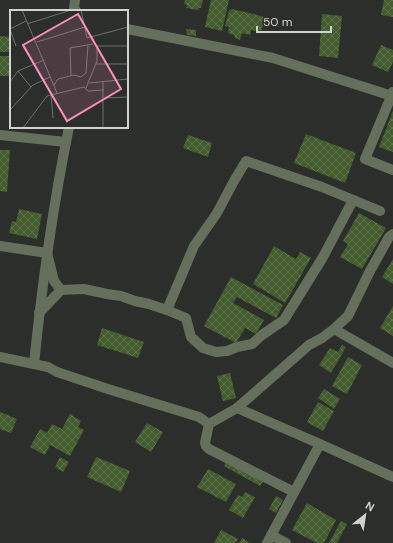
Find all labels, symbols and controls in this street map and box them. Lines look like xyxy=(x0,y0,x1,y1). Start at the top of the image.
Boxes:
scale bar xyxy=(257,8,331,34)
inset map xyxy=(10,10,128,128)
text: 50 m xyxy=(263,14,292,30)
north arrow xyxy=(345,495,385,535)
text: N xyxy=(363,498,377,514)

